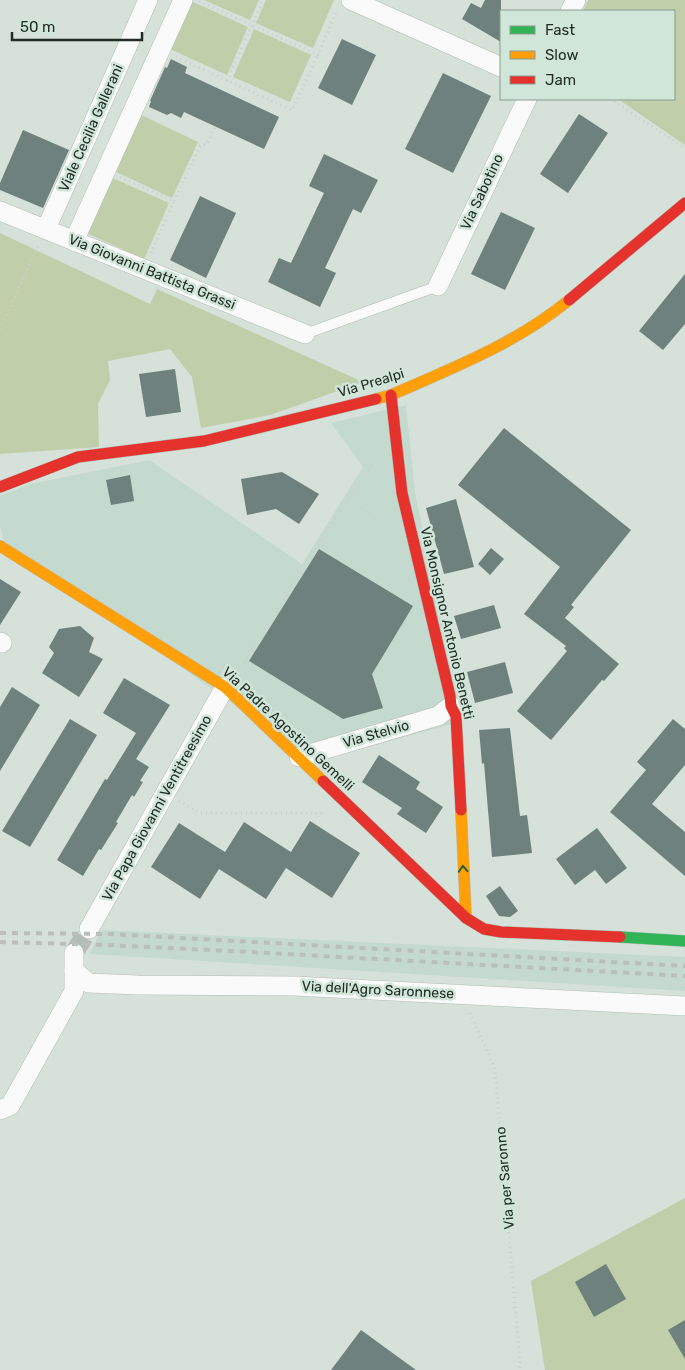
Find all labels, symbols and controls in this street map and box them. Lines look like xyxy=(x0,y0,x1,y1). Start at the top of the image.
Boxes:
scale bar xyxy=(12,10,142,42)
legend xyxy=(500,10,675,100)
text: 50 m xyxy=(20,18,55,36)
text: Fast xyxy=(545,21,575,39)
text: Slow xyxy=(545,46,578,64)
street label: Viale Cecilia Gallerani xyxy=(55,62,127,194)
text: Jam xyxy=(545,71,576,89)
street label: Via Sabotino xyxy=(457,151,507,233)
street label: Via Giovanni Battista Grassi xyxy=(66,231,238,313)
street label: Via Prealpi xyxy=(336,365,406,401)
street label: Via Monsignor Antonio Benetti xyxy=(417,525,477,721)
street label: Via Padre Agostino Gemelli xyxy=(219,663,357,795)
street label: Via Papa Giovanni Ventitreesimo xyxy=(99,712,215,904)
street label: Via Stelvio xyxy=(341,716,411,752)
one-way arrow xyxy=(458,865,469,873)
street label: Via dell'Agro Saronnese xyxy=(301,978,455,1002)
street label: Via per Saronno xyxy=(492,1126,518,1230)

